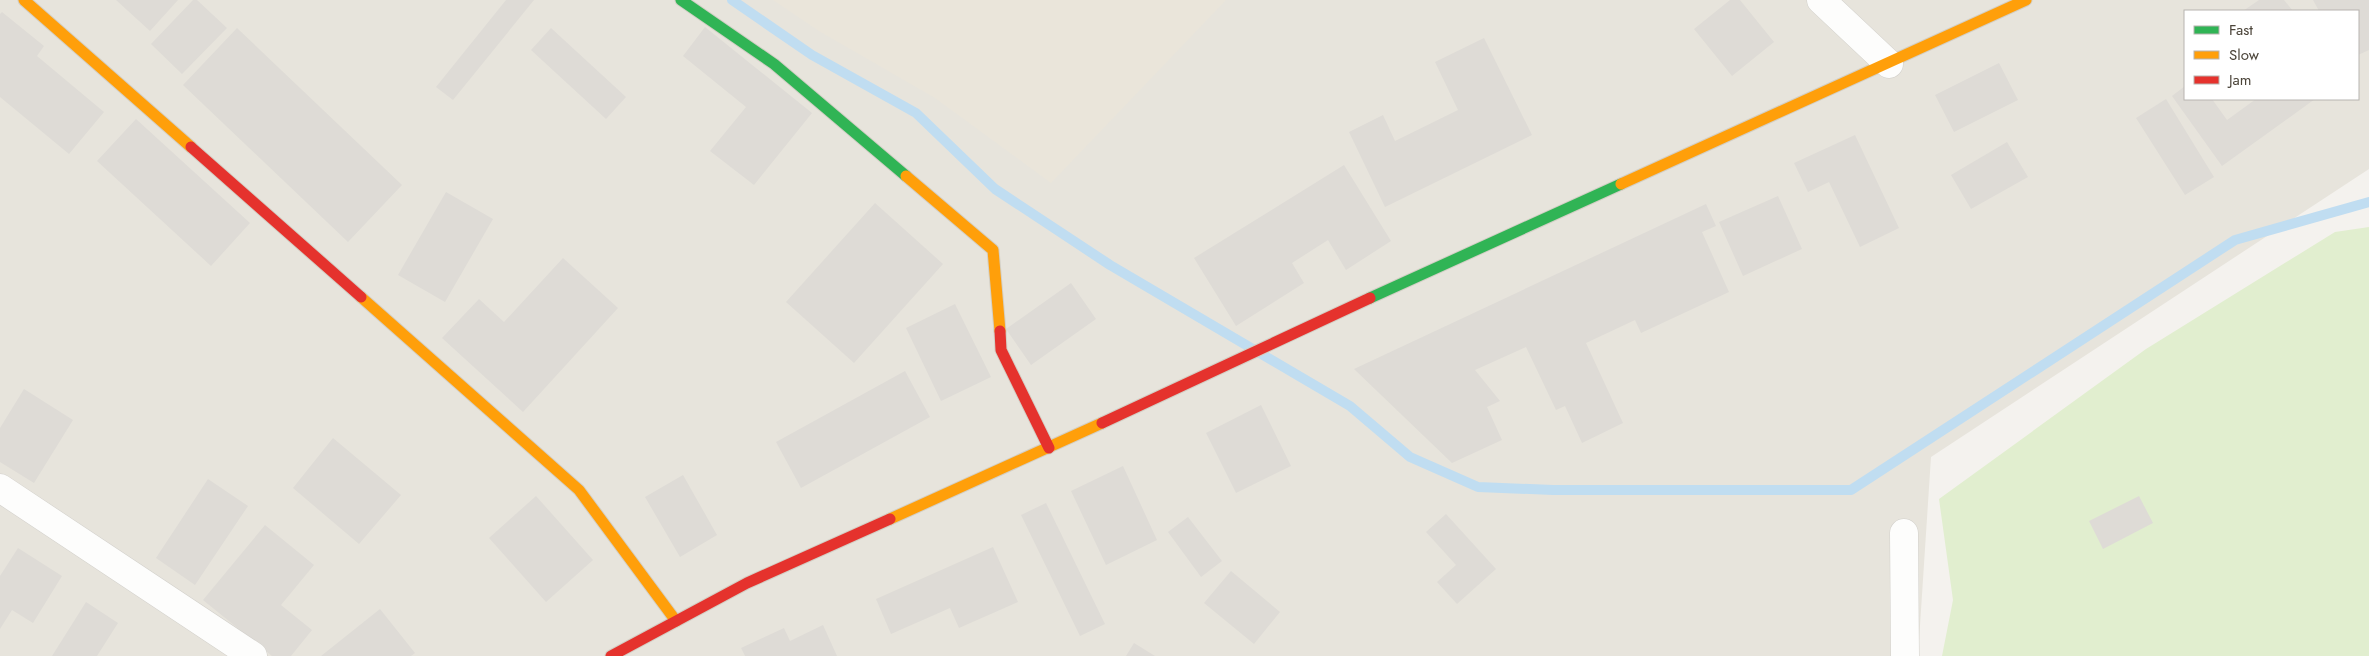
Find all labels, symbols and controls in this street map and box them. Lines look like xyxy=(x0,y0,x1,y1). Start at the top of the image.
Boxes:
legend xyxy=(2184,10,2359,100)
text: Fast xyxy=(2229,19,2253,41)
text: Slow xyxy=(2229,44,2260,66)
text: Jam xyxy=(2227,69,2252,91)

